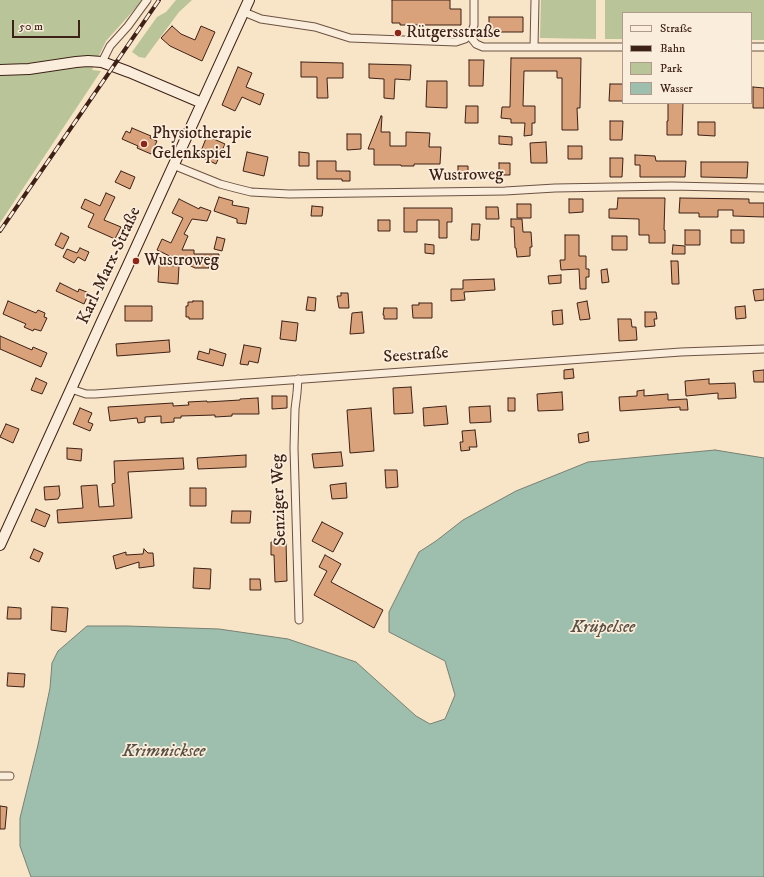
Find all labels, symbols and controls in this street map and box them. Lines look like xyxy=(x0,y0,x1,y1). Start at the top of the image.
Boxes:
scale bar xyxy=(14,12,82,38)
legend xyxy=(622,12,752,104)
text: 50 m xyxy=(19,19,43,34)
text: Straße xyxy=(660,21,692,36)
place label: Rütgersstraße xyxy=(406,23,500,43)
marker: Rütgersstraße xyxy=(393,28,403,38)
text: Bahn xyxy=(660,41,685,56)
text: Park xyxy=(660,61,682,76)
text: Wasser xyxy=(660,81,693,96)
place label: Physiotherapie Gelenkspiel xyxy=(152,124,252,164)
marker: Physiotherapie Gelenkspiel xyxy=(139,139,149,149)
street label: Wustroweg xyxy=(428,165,504,187)
street label: Karl-Marx-Straße xyxy=(74,204,146,328)
place label: Wustroweg xyxy=(144,251,219,271)
marker: Wustroweg xyxy=(131,256,141,266)
street label: Seestraße xyxy=(383,344,449,368)
street label: Senziger Weg xyxy=(268,454,292,546)
water label: Krüpelsee xyxy=(571,617,635,639)
water label: Krimnicksee xyxy=(123,741,205,763)

